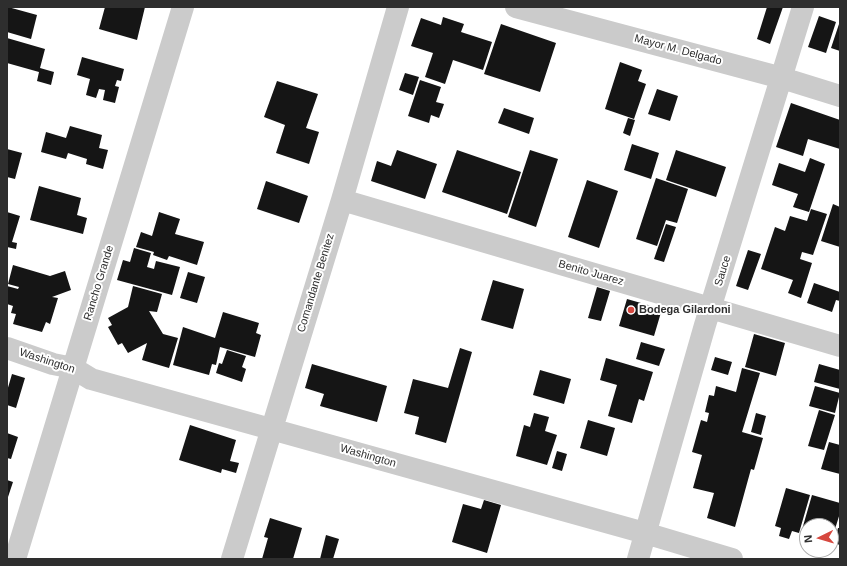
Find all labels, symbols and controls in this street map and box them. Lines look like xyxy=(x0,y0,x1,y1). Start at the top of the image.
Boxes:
street label: Mayor M. Delgado xyxy=(633,32,723,68)
street label: Comandante Benitez xyxy=(295,232,337,334)
street label: Rancho Grande xyxy=(81,244,117,322)
street label: Sauce xyxy=(712,254,734,288)
street label: Benito Juarez xyxy=(557,257,625,289)
place label: Bodega Gilardoni xyxy=(639,303,731,317)
marker: Bodega Gilardoni xyxy=(626,305,636,315)
street label: Washington xyxy=(18,346,76,376)
street label: Washington xyxy=(338,442,398,470)
north arrow xyxy=(799,518,839,558)
text: N xyxy=(802,534,814,543)

